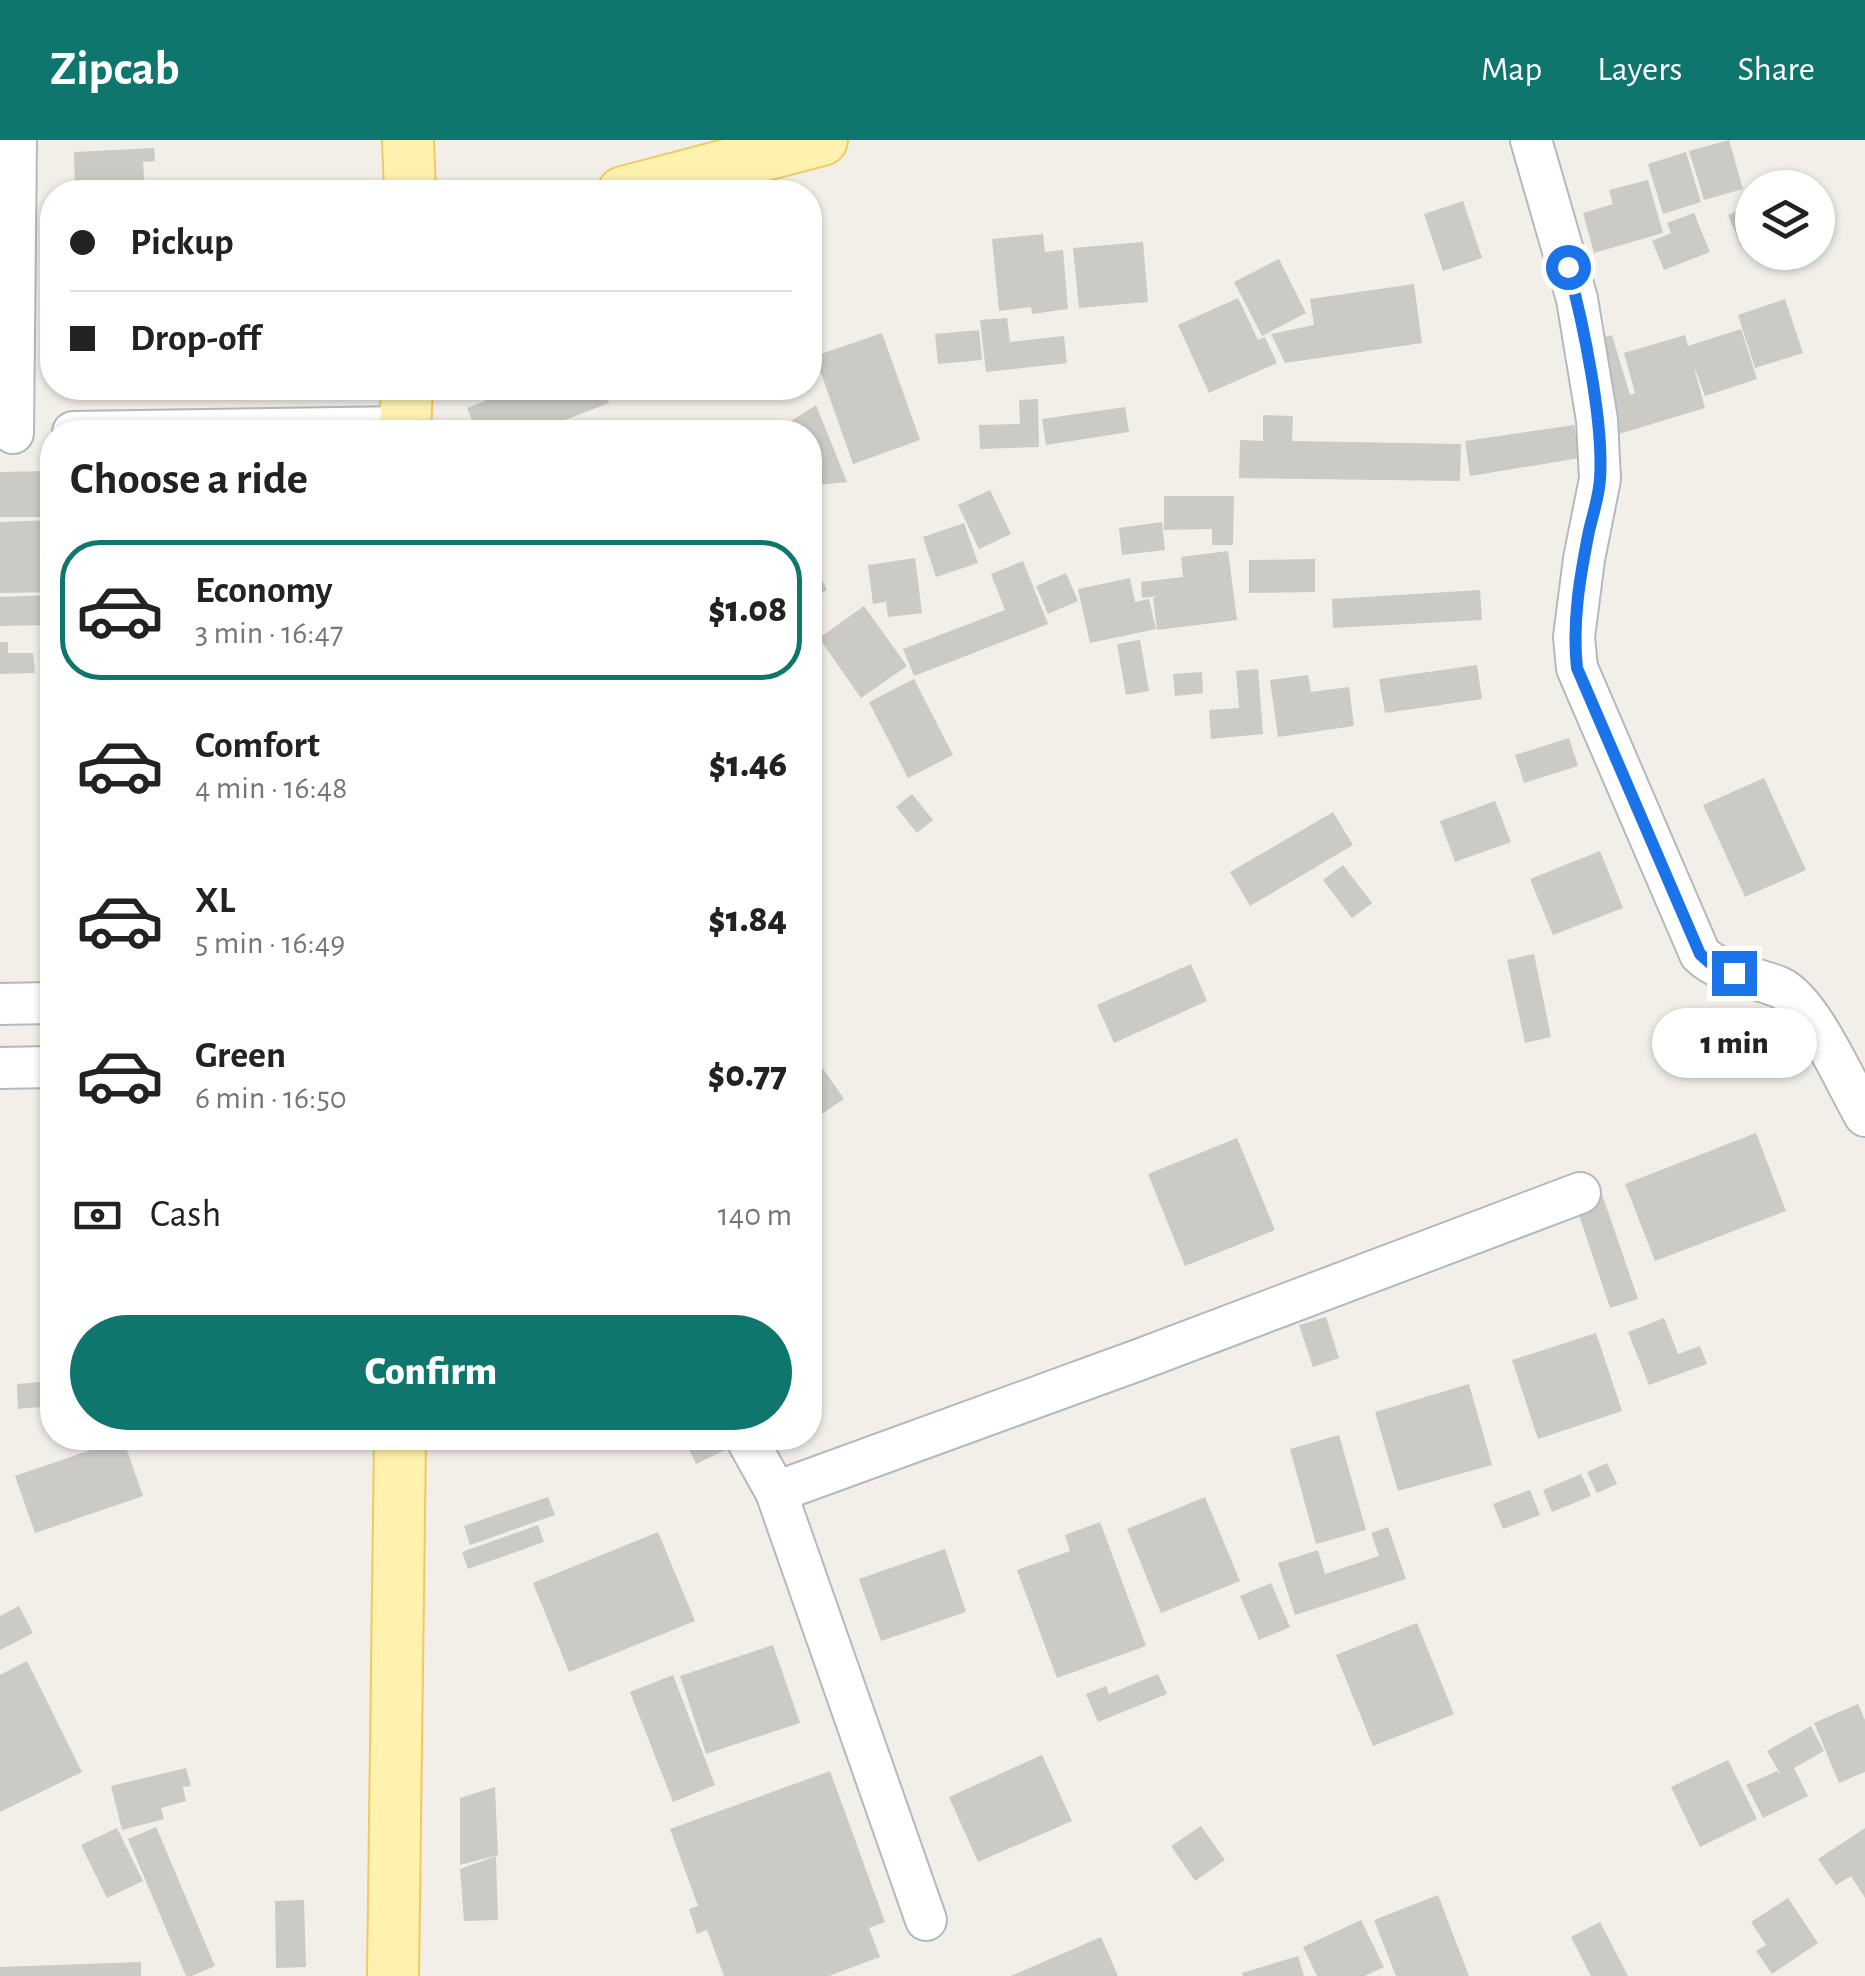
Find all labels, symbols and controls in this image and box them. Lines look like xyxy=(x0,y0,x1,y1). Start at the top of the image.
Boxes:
text: Zipcab xyxy=(50,46,180,94)
text: Map xyxy=(1481,52,1542,87)
text: Layers xyxy=(1597,52,1682,87)
text: Share xyxy=(1737,52,1815,87)
map controls xyxy=(1735,170,1835,270)
button: layers xyxy=(1735,170,1835,270)
text: Pickup xyxy=(130,224,234,262)
route start xyxy=(1546,245,1591,290)
text: Drop-off xyxy=(130,320,261,358)
text: Choose a ride xyxy=(70,457,308,502)
icon: car xyxy=(75,565,165,655)
text: Economy xyxy=(195,572,333,610)
text: $1.08 xyxy=(708,591,787,629)
text: 3 min · 16:47 xyxy=(195,617,343,649)
icon: car xyxy=(75,720,165,810)
text: Comfort xyxy=(195,727,320,765)
text: $1.46 xyxy=(709,746,787,784)
text: 4 min · 16:48 xyxy=(195,772,347,804)
icon: car xyxy=(75,875,165,965)
text: XL xyxy=(195,882,235,920)
text: $1.84 xyxy=(708,901,787,939)
text: 5 min · 16:49 xyxy=(195,927,345,959)
route end xyxy=(1712,951,1757,996)
callout: 1 min xyxy=(1652,1008,1816,1078)
text: 1 min xyxy=(1700,1027,1769,1059)
icon: car xyxy=(75,1030,165,1120)
text: Green xyxy=(195,1037,286,1075)
text: $0.77 xyxy=(708,1056,787,1094)
text: 6 min · 16:50 xyxy=(195,1082,347,1114)
icon: cash xyxy=(70,1188,125,1243)
text: Cash xyxy=(150,1196,221,1234)
text: 140 m xyxy=(718,1199,792,1231)
button: Confirm xyxy=(70,1315,792,1430)

